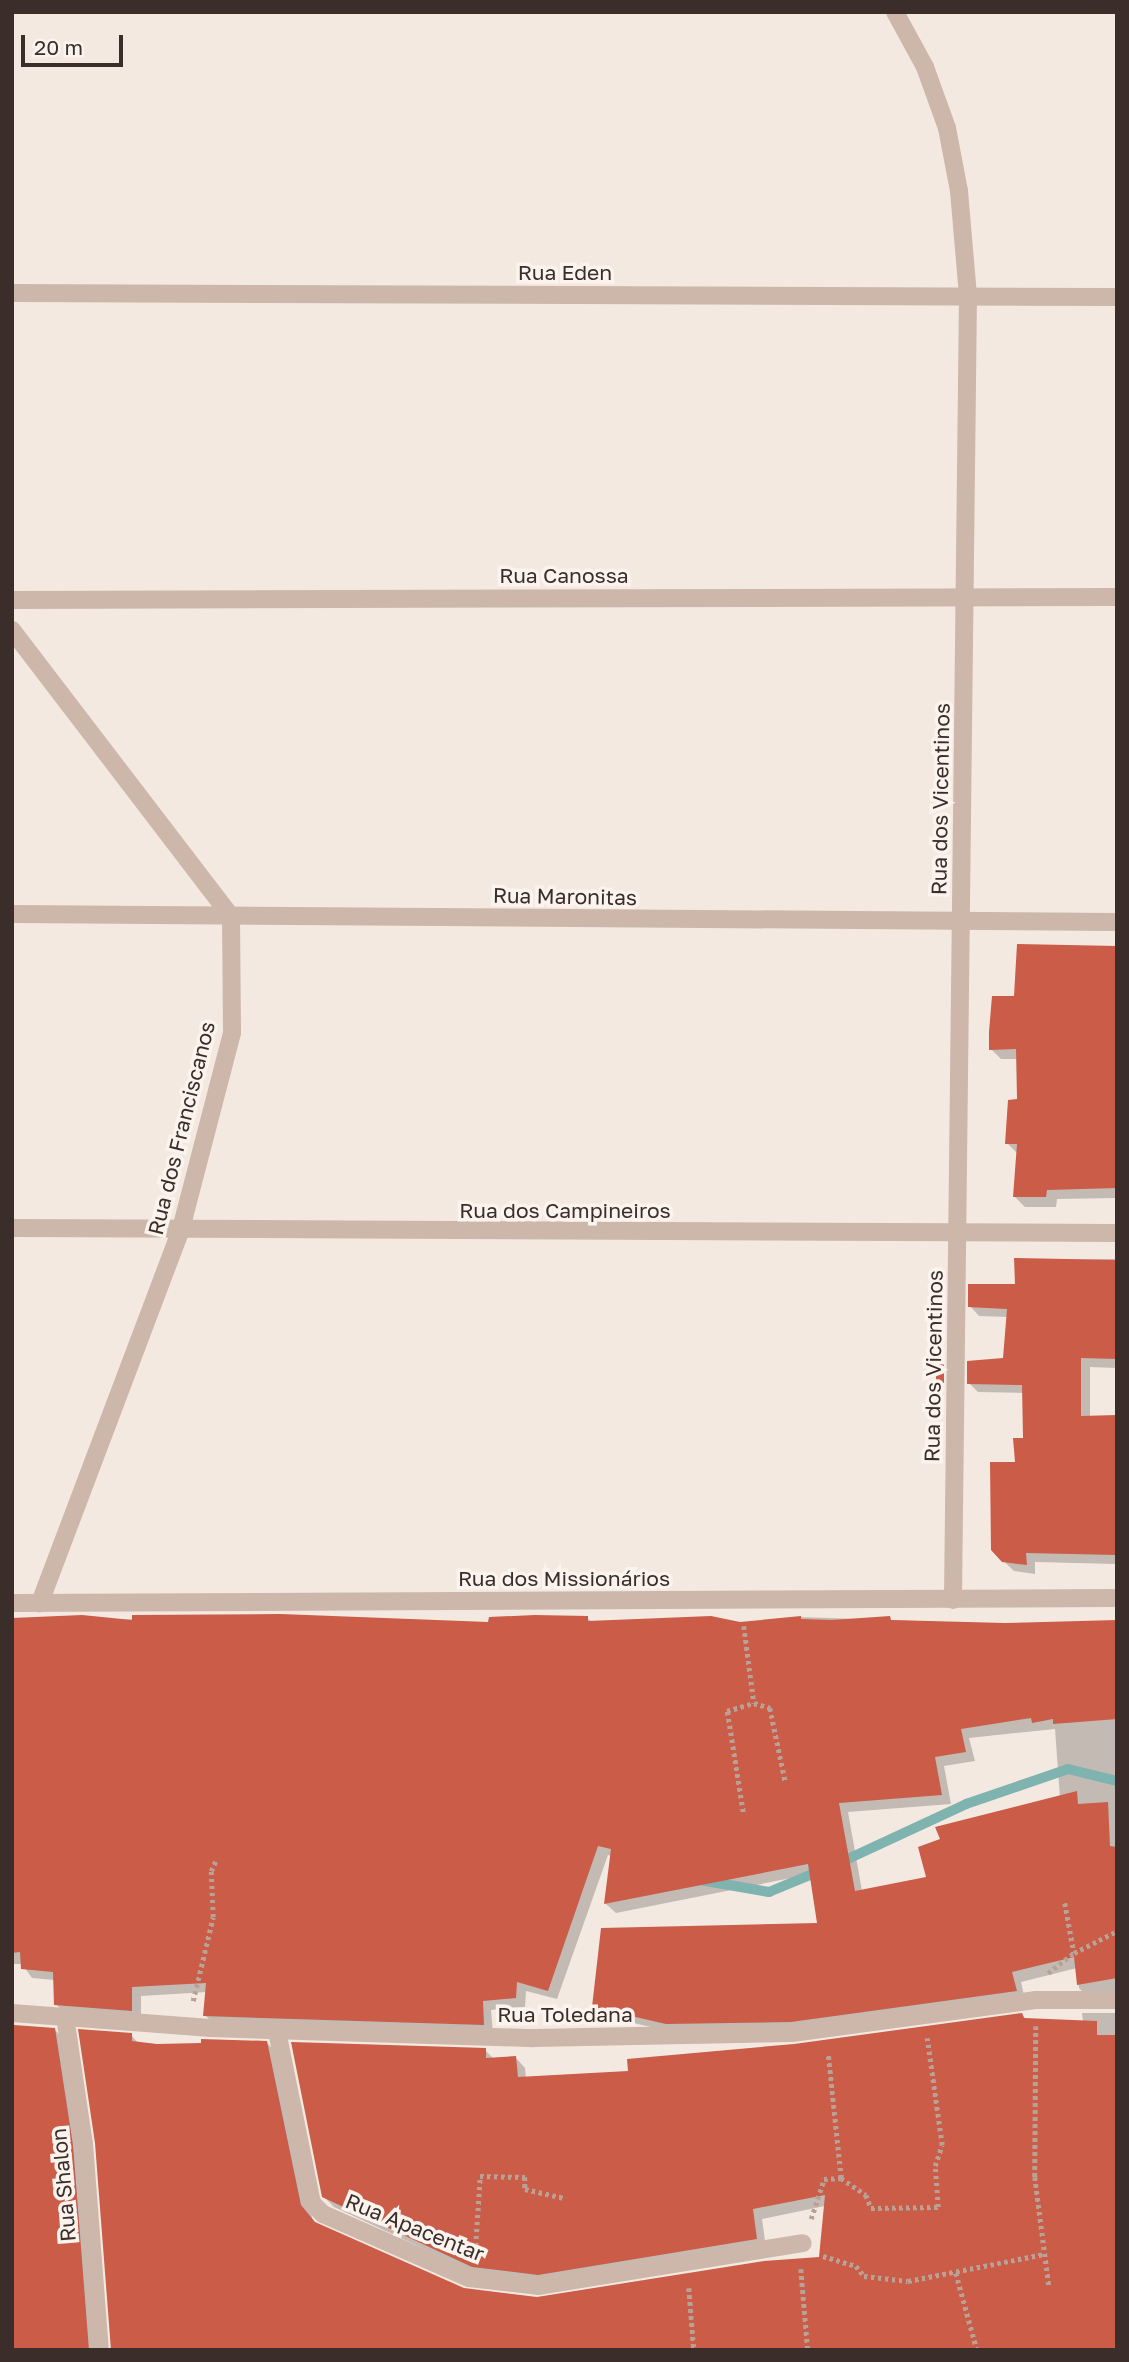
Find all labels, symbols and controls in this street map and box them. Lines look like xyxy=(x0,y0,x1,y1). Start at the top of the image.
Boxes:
scale bar xyxy=(24,21,126,65)
text: 20 m xyxy=(34,34,83,60)
street label: Rua Eden xyxy=(518,259,612,285)
street label: Rua Canossa xyxy=(499,562,629,588)
street label: Rua dos Vicentinos xyxy=(926,703,954,895)
street label: Rua Maronitas xyxy=(493,882,637,910)
street label: Rua dos Franciscanos xyxy=(142,1019,220,1237)
street label: Rua dos Campineiros xyxy=(459,1197,671,1223)
street label: Rua dos Vicentinos xyxy=(919,1270,947,1462)
street label: Rua dos Missionários xyxy=(458,1565,670,1591)
street label: Rua Toledana xyxy=(497,2001,633,2027)
street label: Rua Shalon xyxy=(45,2127,81,2243)
street label: Rua Apacentar xyxy=(342,2188,488,2266)

